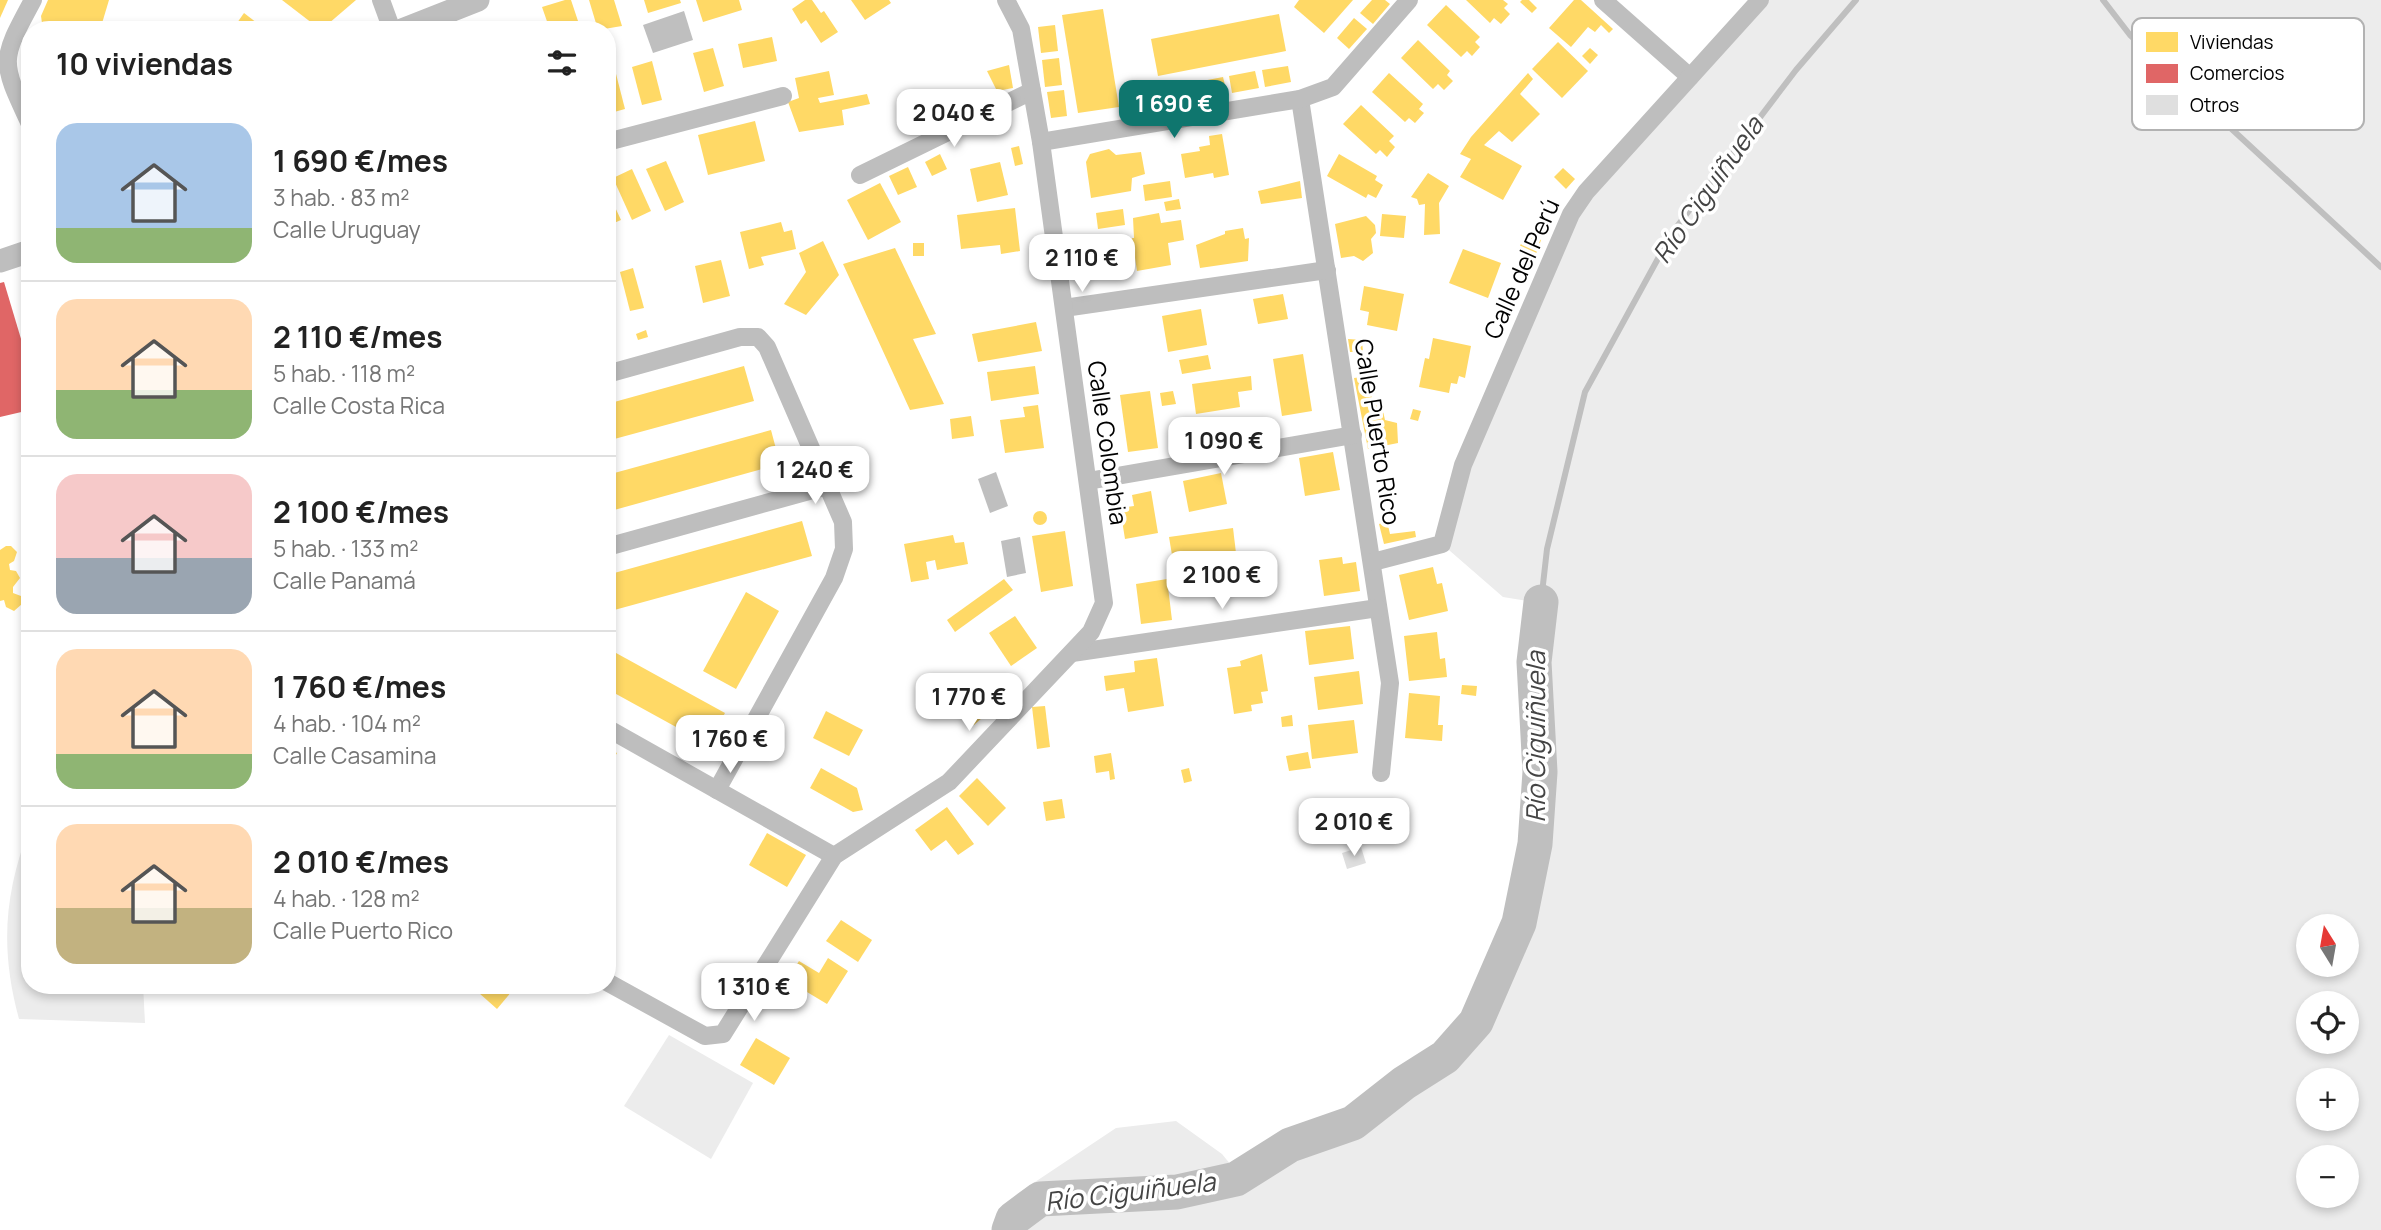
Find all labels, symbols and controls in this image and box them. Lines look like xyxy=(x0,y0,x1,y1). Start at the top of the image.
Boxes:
legend xyxy=(2132,18,2364,130)
text: Viviendas xyxy=(2190,29,2273,55)
text: 10 viviendas xyxy=(56,43,233,84)
icon: filters xyxy=(543,44,581,82)
text: Comercios xyxy=(2190,60,2284,86)
pin: 1 690 € xyxy=(1109,80,1239,140)
text: 1 690 € xyxy=(1135,87,1213,119)
pin: 2 040 € xyxy=(889,90,1019,149)
text: Otros xyxy=(2190,92,2239,118)
text: 2 040 € xyxy=(913,96,995,128)
water label: Río Ciguiñuela xyxy=(1643,108,1772,270)
text: 1 690 €/mes xyxy=(273,140,448,181)
icon: home xyxy=(112,151,196,235)
text: 3 hab. · 83 m² xyxy=(273,181,410,213)
street label: Calle del Perú xyxy=(1475,193,1566,344)
text: Calle Uruguay xyxy=(273,213,421,245)
pin: 2 110 € xyxy=(1017,234,1147,294)
text: 2 110 € xyxy=(1045,241,1119,273)
text: 2 110 €/mes xyxy=(273,316,442,357)
icon: home xyxy=(112,327,196,411)
street label: Calle Puerto Rico xyxy=(1347,336,1409,527)
text: 5 hab. · 118 m² xyxy=(273,357,415,389)
street label: Calle Colombia xyxy=(1081,359,1136,527)
text: Calle Costa Rica xyxy=(273,389,445,421)
pin: 1 090 € xyxy=(1159,418,1289,477)
text: 1 090 € xyxy=(1184,424,1264,456)
pin: 1 240 € xyxy=(750,447,880,506)
text: 1 240 € xyxy=(776,453,854,485)
text: 2 100 €/mes xyxy=(273,491,449,532)
icon: home xyxy=(112,502,196,586)
text: 5 hab. · 133 m² xyxy=(273,532,418,564)
pin: 2 100 € xyxy=(1157,552,1287,611)
text: 2 100 € xyxy=(1183,558,1261,590)
text: Calle Panamá xyxy=(273,564,416,596)
water label: Río Ciguiñuela xyxy=(1517,650,1553,823)
text: 1 760 €/mes xyxy=(273,666,446,707)
pin: 1 770 € xyxy=(904,674,1034,733)
icon: home xyxy=(112,677,196,761)
text: 1 770 € xyxy=(932,680,1006,712)
text: 4 hab. · 104 m² xyxy=(273,707,421,739)
pin: 1 760 € xyxy=(665,716,795,775)
text: 1 760 € xyxy=(692,722,768,754)
text: Calle Casamina xyxy=(273,739,436,771)
pin: 2 010 € xyxy=(1289,798,1419,858)
text: 2 010 € xyxy=(1315,805,1393,837)
text: 2 010 €/mes xyxy=(273,841,449,882)
icon: home xyxy=(112,852,196,936)
text: 4 hab. · 128 m² xyxy=(273,882,420,914)
text: Calle Puerto Rico xyxy=(273,914,453,946)
north arrow xyxy=(2296,914,2359,976)
map controls xyxy=(2296,914,2359,1208)
pin: 1 310 € xyxy=(689,964,819,1023)
text: 1 310 € xyxy=(717,970,791,1002)
button: locate xyxy=(2296,991,2359,1054)
button: + xyxy=(2296,1068,2359,1131)
button: − xyxy=(2296,1145,2359,1208)
water label: Río Ciguiñuela xyxy=(1043,1163,1219,1219)

